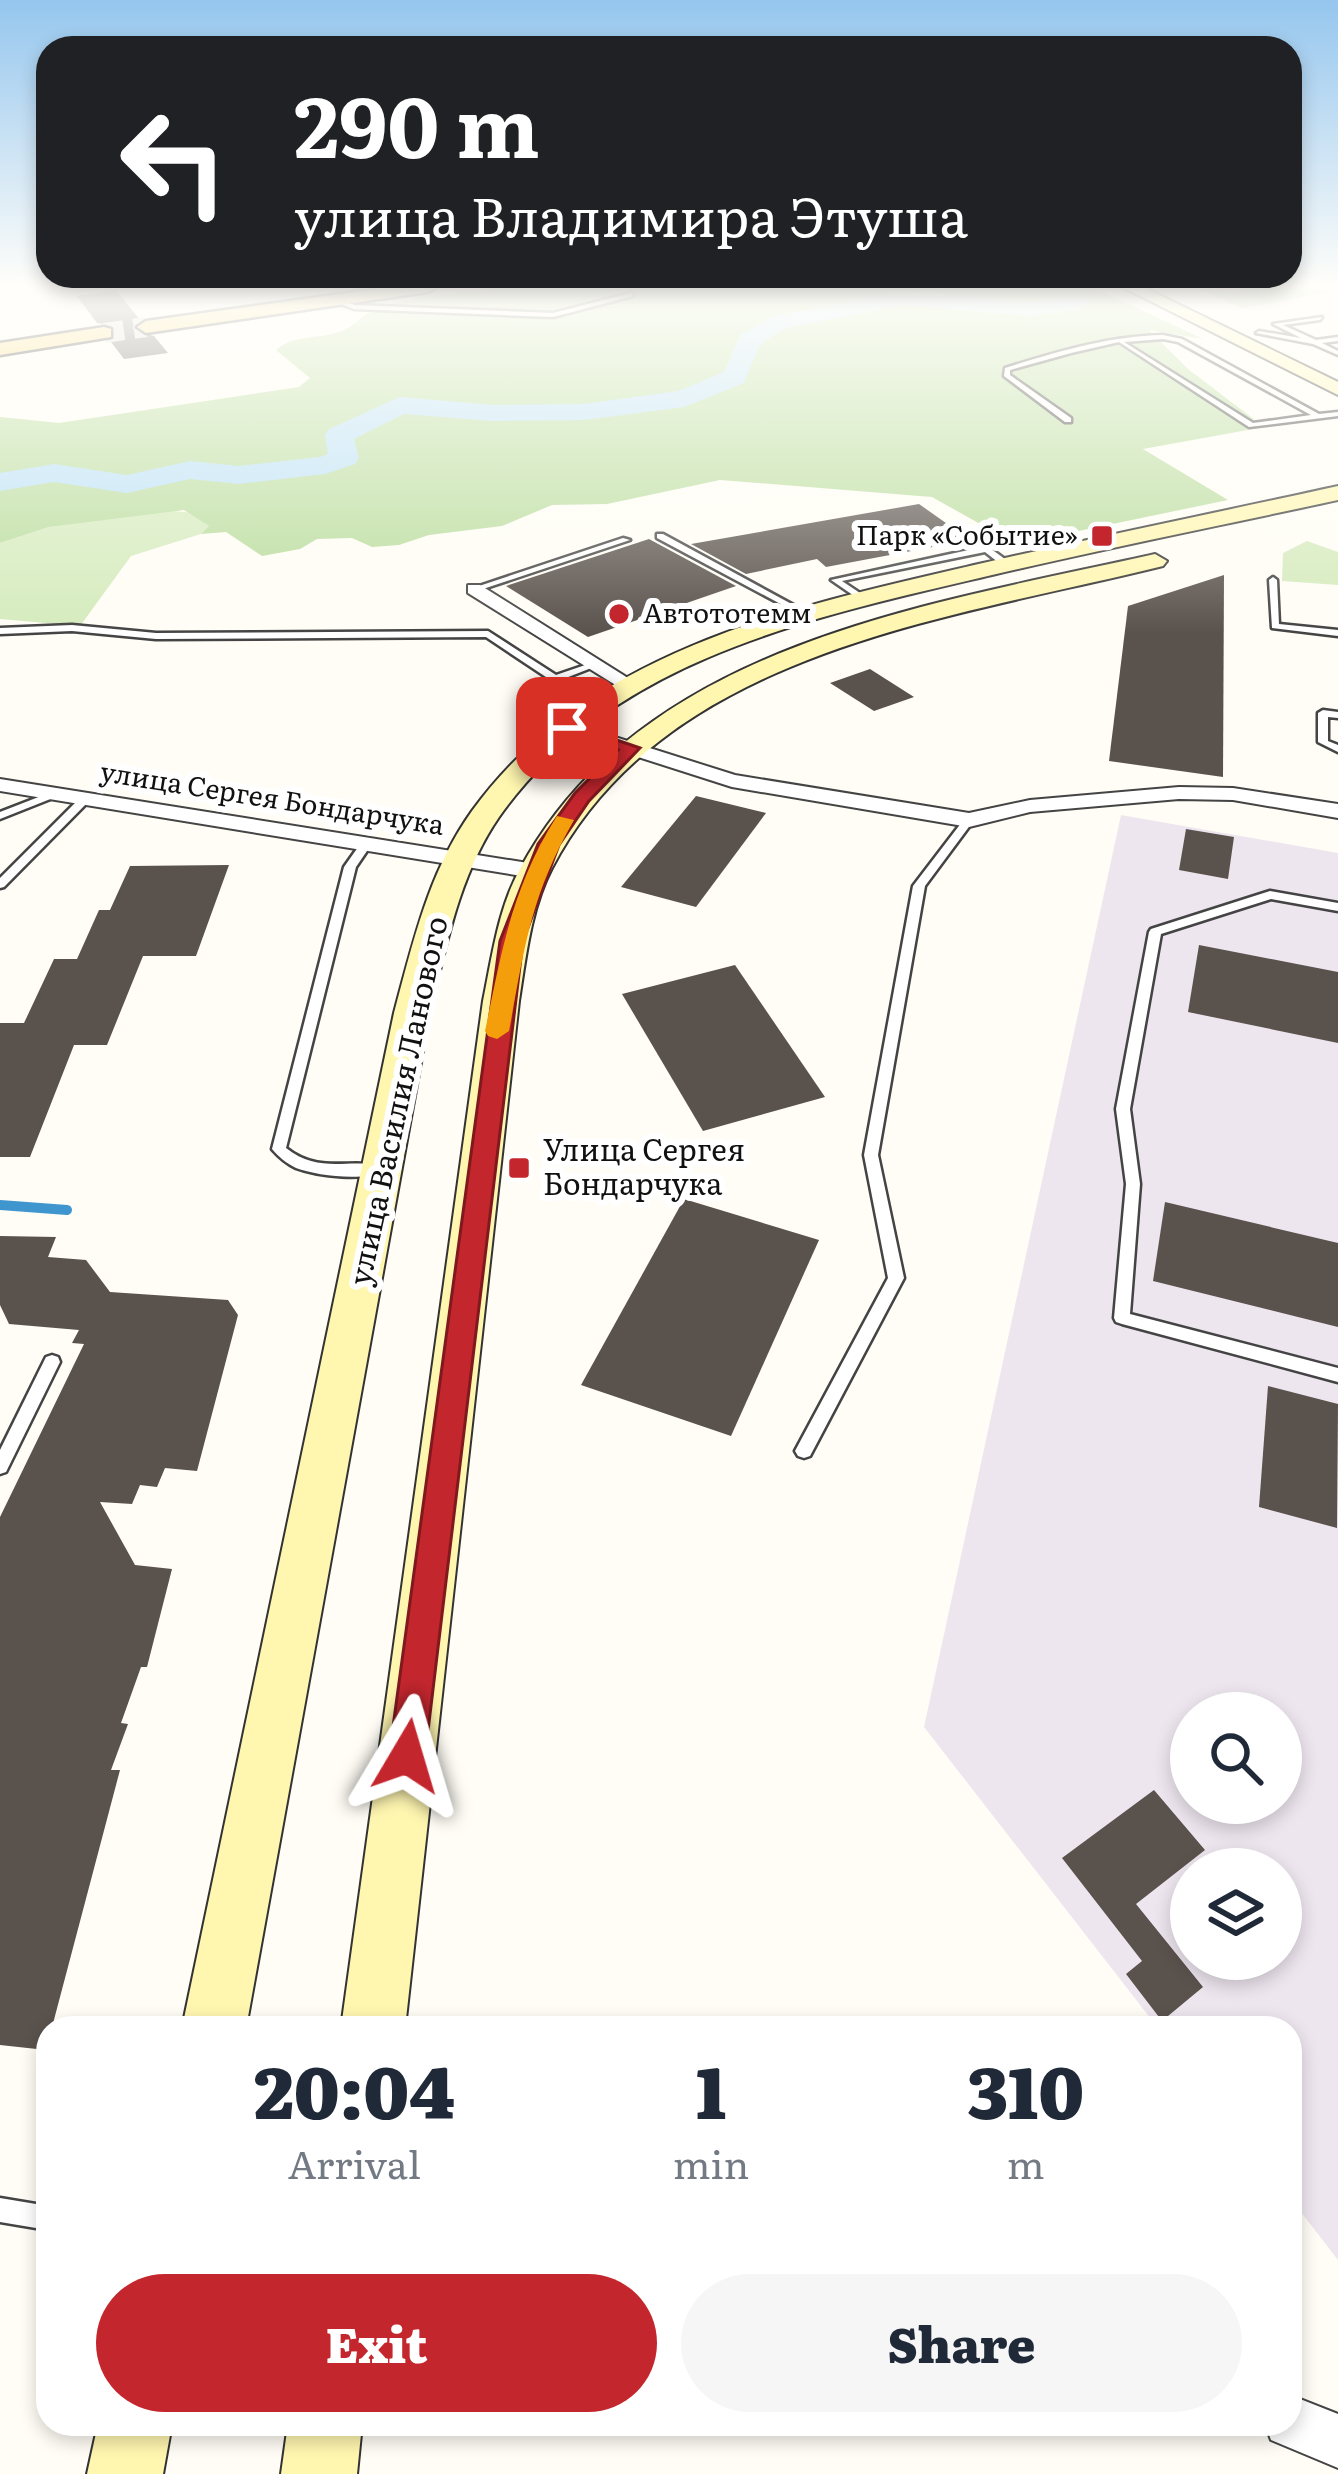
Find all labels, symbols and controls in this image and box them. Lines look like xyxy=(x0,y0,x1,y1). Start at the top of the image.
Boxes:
text: 290 m xyxy=(294,59,540,184)
icon: left xyxy=(96,84,252,240)
text: улица Владимира Этуша xyxy=(294,173,968,254)
place label: Парк «Событие» xyxy=(856,513,1078,553)
marker: Парк «Событие» xyxy=(1089,523,1115,549)
place label: Автототемм xyxy=(643,591,811,631)
marker: Автототемм xyxy=(606,601,632,627)
pin xyxy=(516,677,618,779)
icon: arrive xyxy=(534,695,600,761)
street label: улица Сергея Бондарчука xyxy=(98,749,448,843)
street label: улица Василия Ланового xyxy=(335,912,457,1289)
place label: Улица Сергея Бондарчука xyxy=(543,1126,745,1204)
marker: Улица Сергея Бондарчука xyxy=(506,1155,532,1181)
map controls xyxy=(1170,1692,1302,1980)
button: search xyxy=(1170,1692,1302,1824)
position arrow xyxy=(344,1693,470,1819)
button: layers xyxy=(1170,1848,1302,1980)
text: 20:04 xyxy=(254,2034,455,2141)
text: 1 xyxy=(696,2034,726,2141)
text: 310 xyxy=(967,2034,1084,2141)
text: Arrival xyxy=(288,2133,421,2191)
text: min xyxy=(673,2133,749,2191)
text: m xyxy=(1007,2133,1045,2191)
button: Exit xyxy=(96,2274,657,2412)
button: Share xyxy=(681,2274,1242,2412)

